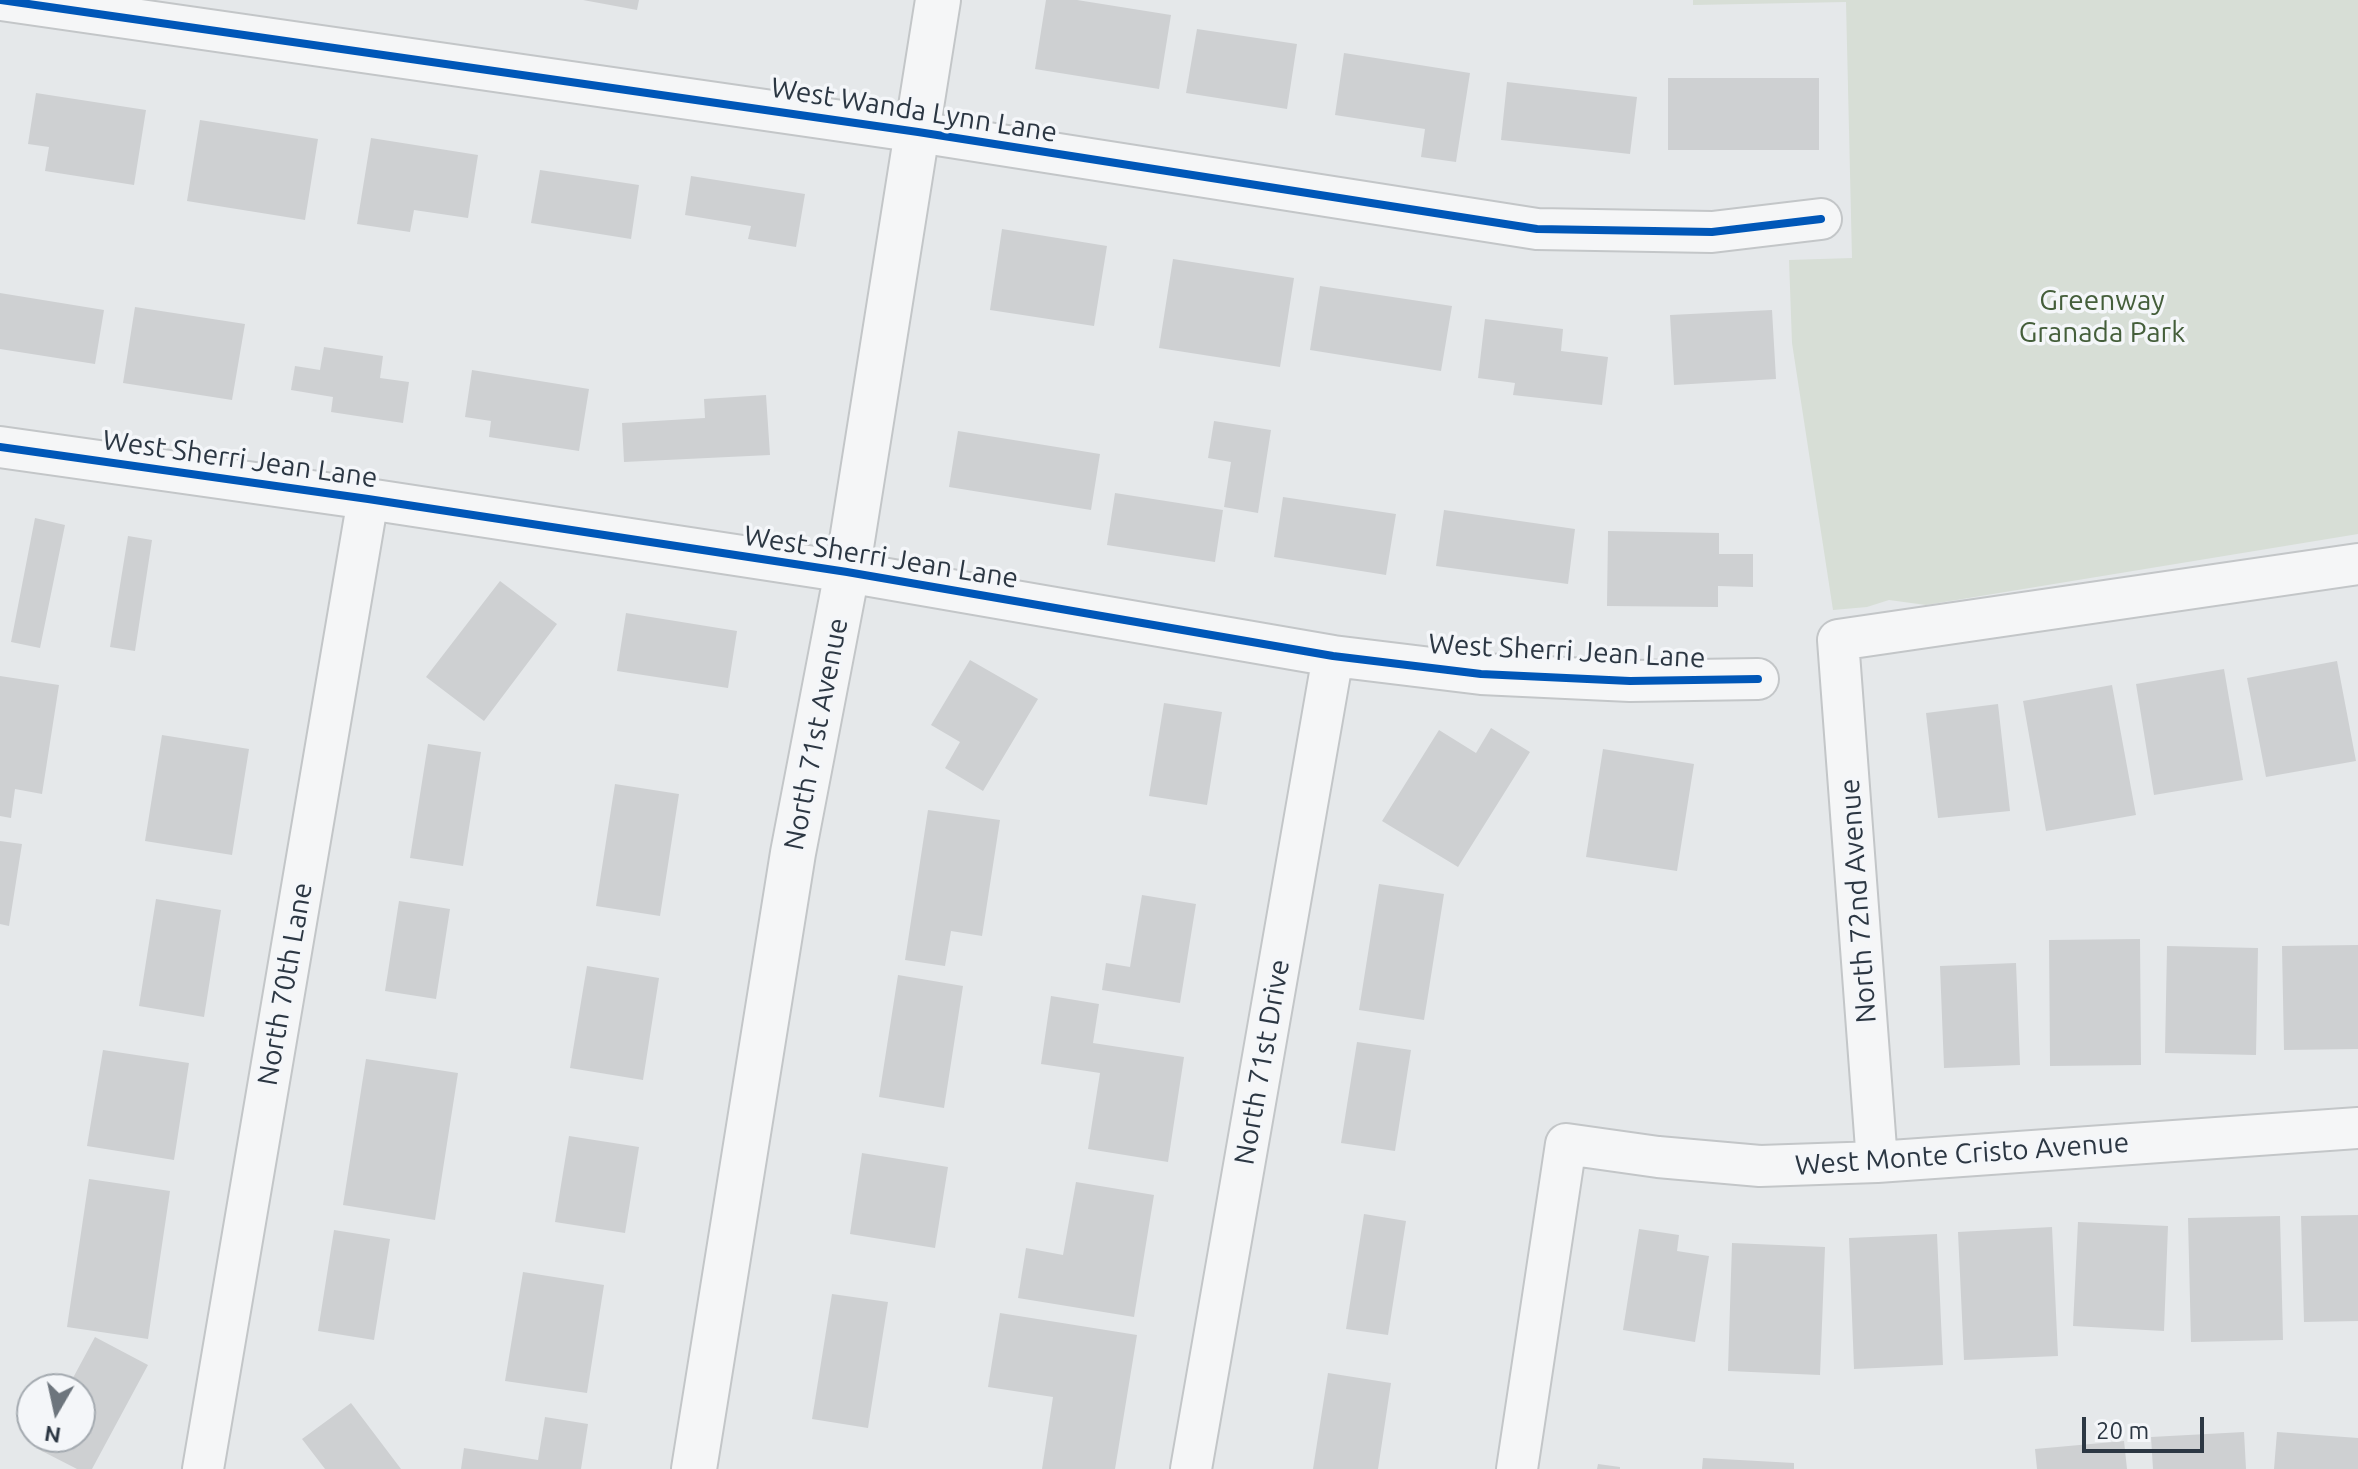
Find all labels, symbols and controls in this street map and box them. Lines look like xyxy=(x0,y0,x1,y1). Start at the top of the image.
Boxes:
street label: West Wanda Lynn Lane xyxy=(769,71,1059,149)
park label: Greenway Granada Park xyxy=(2019,284,2185,350)
street label: West Sherri Jean Lane xyxy=(100,423,380,495)
street label: West Sherri Jean Lane xyxy=(741,519,1021,595)
street label: North 71st Avenue xyxy=(777,615,855,853)
street label: West Sherri Jean Lane xyxy=(1428,627,1706,675)
street label: North 72nd Avenue xyxy=(1833,778,1883,1024)
street label: North 70th Lane xyxy=(251,880,319,1088)
street label: North 71st Drive xyxy=(1227,957,1297,1167)
street label: West Monte Cristo Avenue xyxy=(1794,1126,2130,1182)
north arrow xyxy=(16,1373,96,1453)
scale bar xyxy=(2086,1401,2208,1451)
text: 20 m xyxy=(2096,1417,2149,1444)
text: N xyxy=(42,1422,63,1449)

